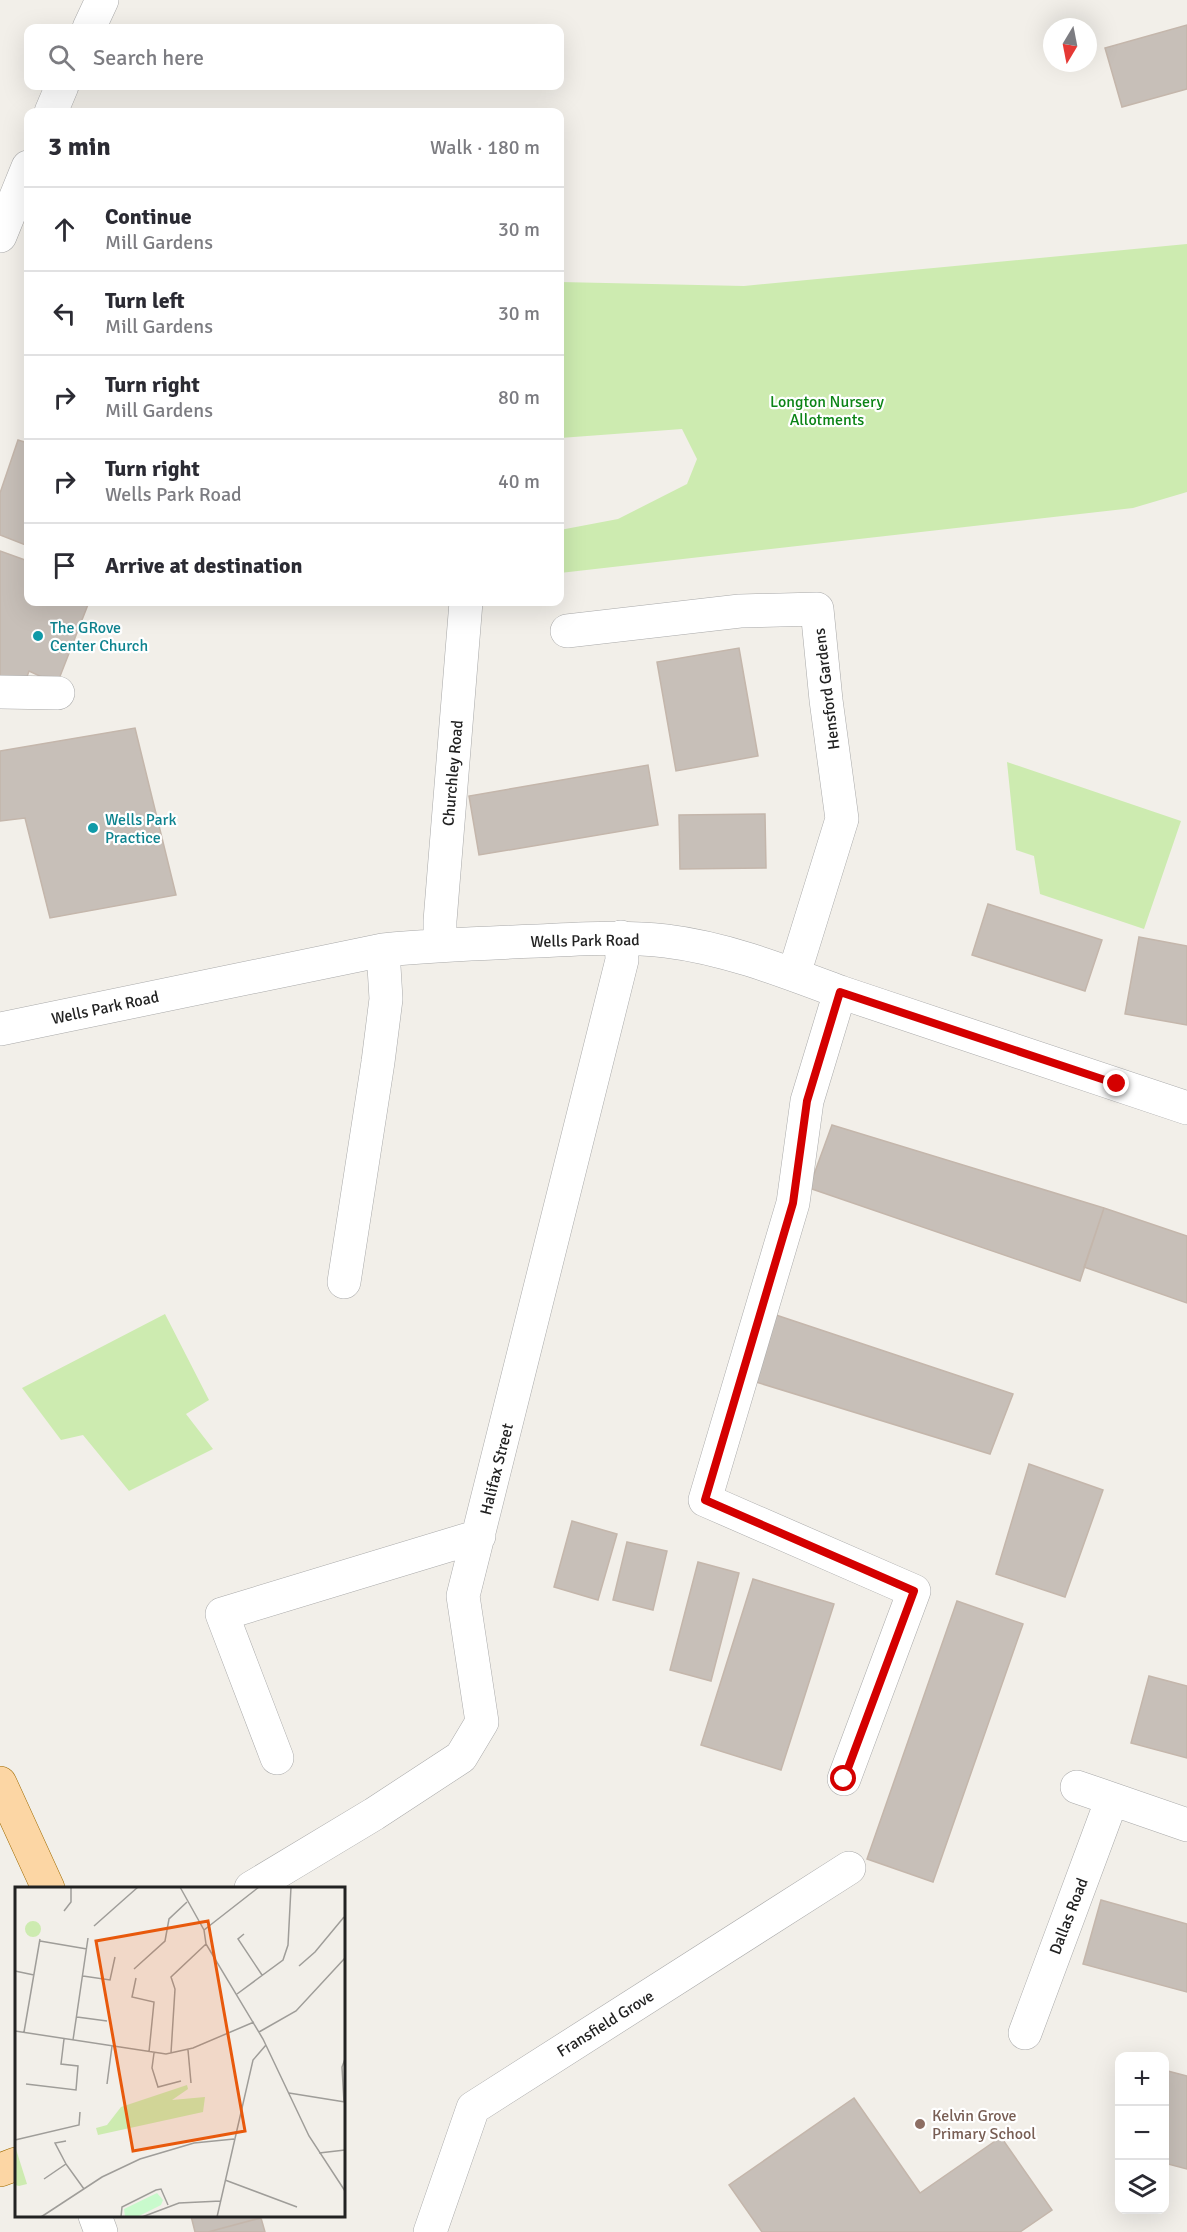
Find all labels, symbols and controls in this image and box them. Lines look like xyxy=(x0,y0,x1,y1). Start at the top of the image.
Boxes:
north arrow xyxy=(1043,18,1097,72)
search box xyxy=(24,24,564,90)
icon: search xyxy=(45,41,78,74)
text: Search here xyxy=(93,44,204,71)
text: 3 min xyxy=(48,131,111,163)
text: Walk · 180 m xyxy=(430,135,540,160)
text: Continue xyxy=(105,203,192,230)
icon: ahead xyxy=(48,213,81,246)
text: 30 m xyxy=(498,217,540,242)
text: Mill Gardens xyxy=(105,230,213,255)
text: Turn left xyxy=(105,287,185,314)
icon: left xyxy=(48,297,81,330)
text: 30 m xyxy=(498,301,540,326)
text: Mill Gardens xyxy=(105,314,213,339)
text: Turn right xyxy=(105,371,200,398)
icon: right xyxy=(48,381,81,414)
text: 80 m xyxy=(498,385,540,410)
park label: Longton Nursery Allotments xyxy=(770,392,884,430)
text: Mill Gardens xyxy=(105,398,213,423)
text: Turn right xyxy=(105,455,200,482)
icon: right xyxy=(48,465,81,498)
text: 40 m xyxy=(498,469,540,494)
text: Wells Park Road xyxy=(105,482,242,507)
icon: arrive xyxy=(48,549,81,582)
text: Arrive at destination xyxy=(105,552,302,579)
place label: The GRove Center Church xyxy=(50,618,148,656)
street label: Hensford Gardens xyxy=(810,627,844,751)
marker: The GRove Center Church xyxy=(31,629,45,643)
street label: Churchley Road xyxy=(438,719,468,827)
place label: Wells Park Practice xyxy=(105,810,176,848)
marker: Wells Park Practice xyxy=(86,821,100,835)
street label: Wells Park Road xyxy=(530,930,640,952)
street label: Wells Park Road xyxy=(50,987,161,1029)
route end xyxy=(1103,1070,1129,1096)
street label: Halifax Street xyxy=(476,1421,518,1517)
route start xyxy=(830,1765,856,1791)
street label: Dallas Road xyxy=(1045,1875,1093,1958)
inset map xyxy=(15,1887,345,2217)
street label: Fransfield Grove xyxy=(553,1986,658,2062)
map controls xyxy=(1115,2052,1169,2214)
button: + xyxy=(1115,2052,1169,2106)
place label: Kelvin Grove Primary School xyxy=(932,2106,1036,2144)
button: − xyxy=(1115,2106,1169,2160)
marker: Kelvin Grove Primary School xyxy=(913,2117,927,2131)
button: layers xyxy=(1115,2160,1169,2214)

